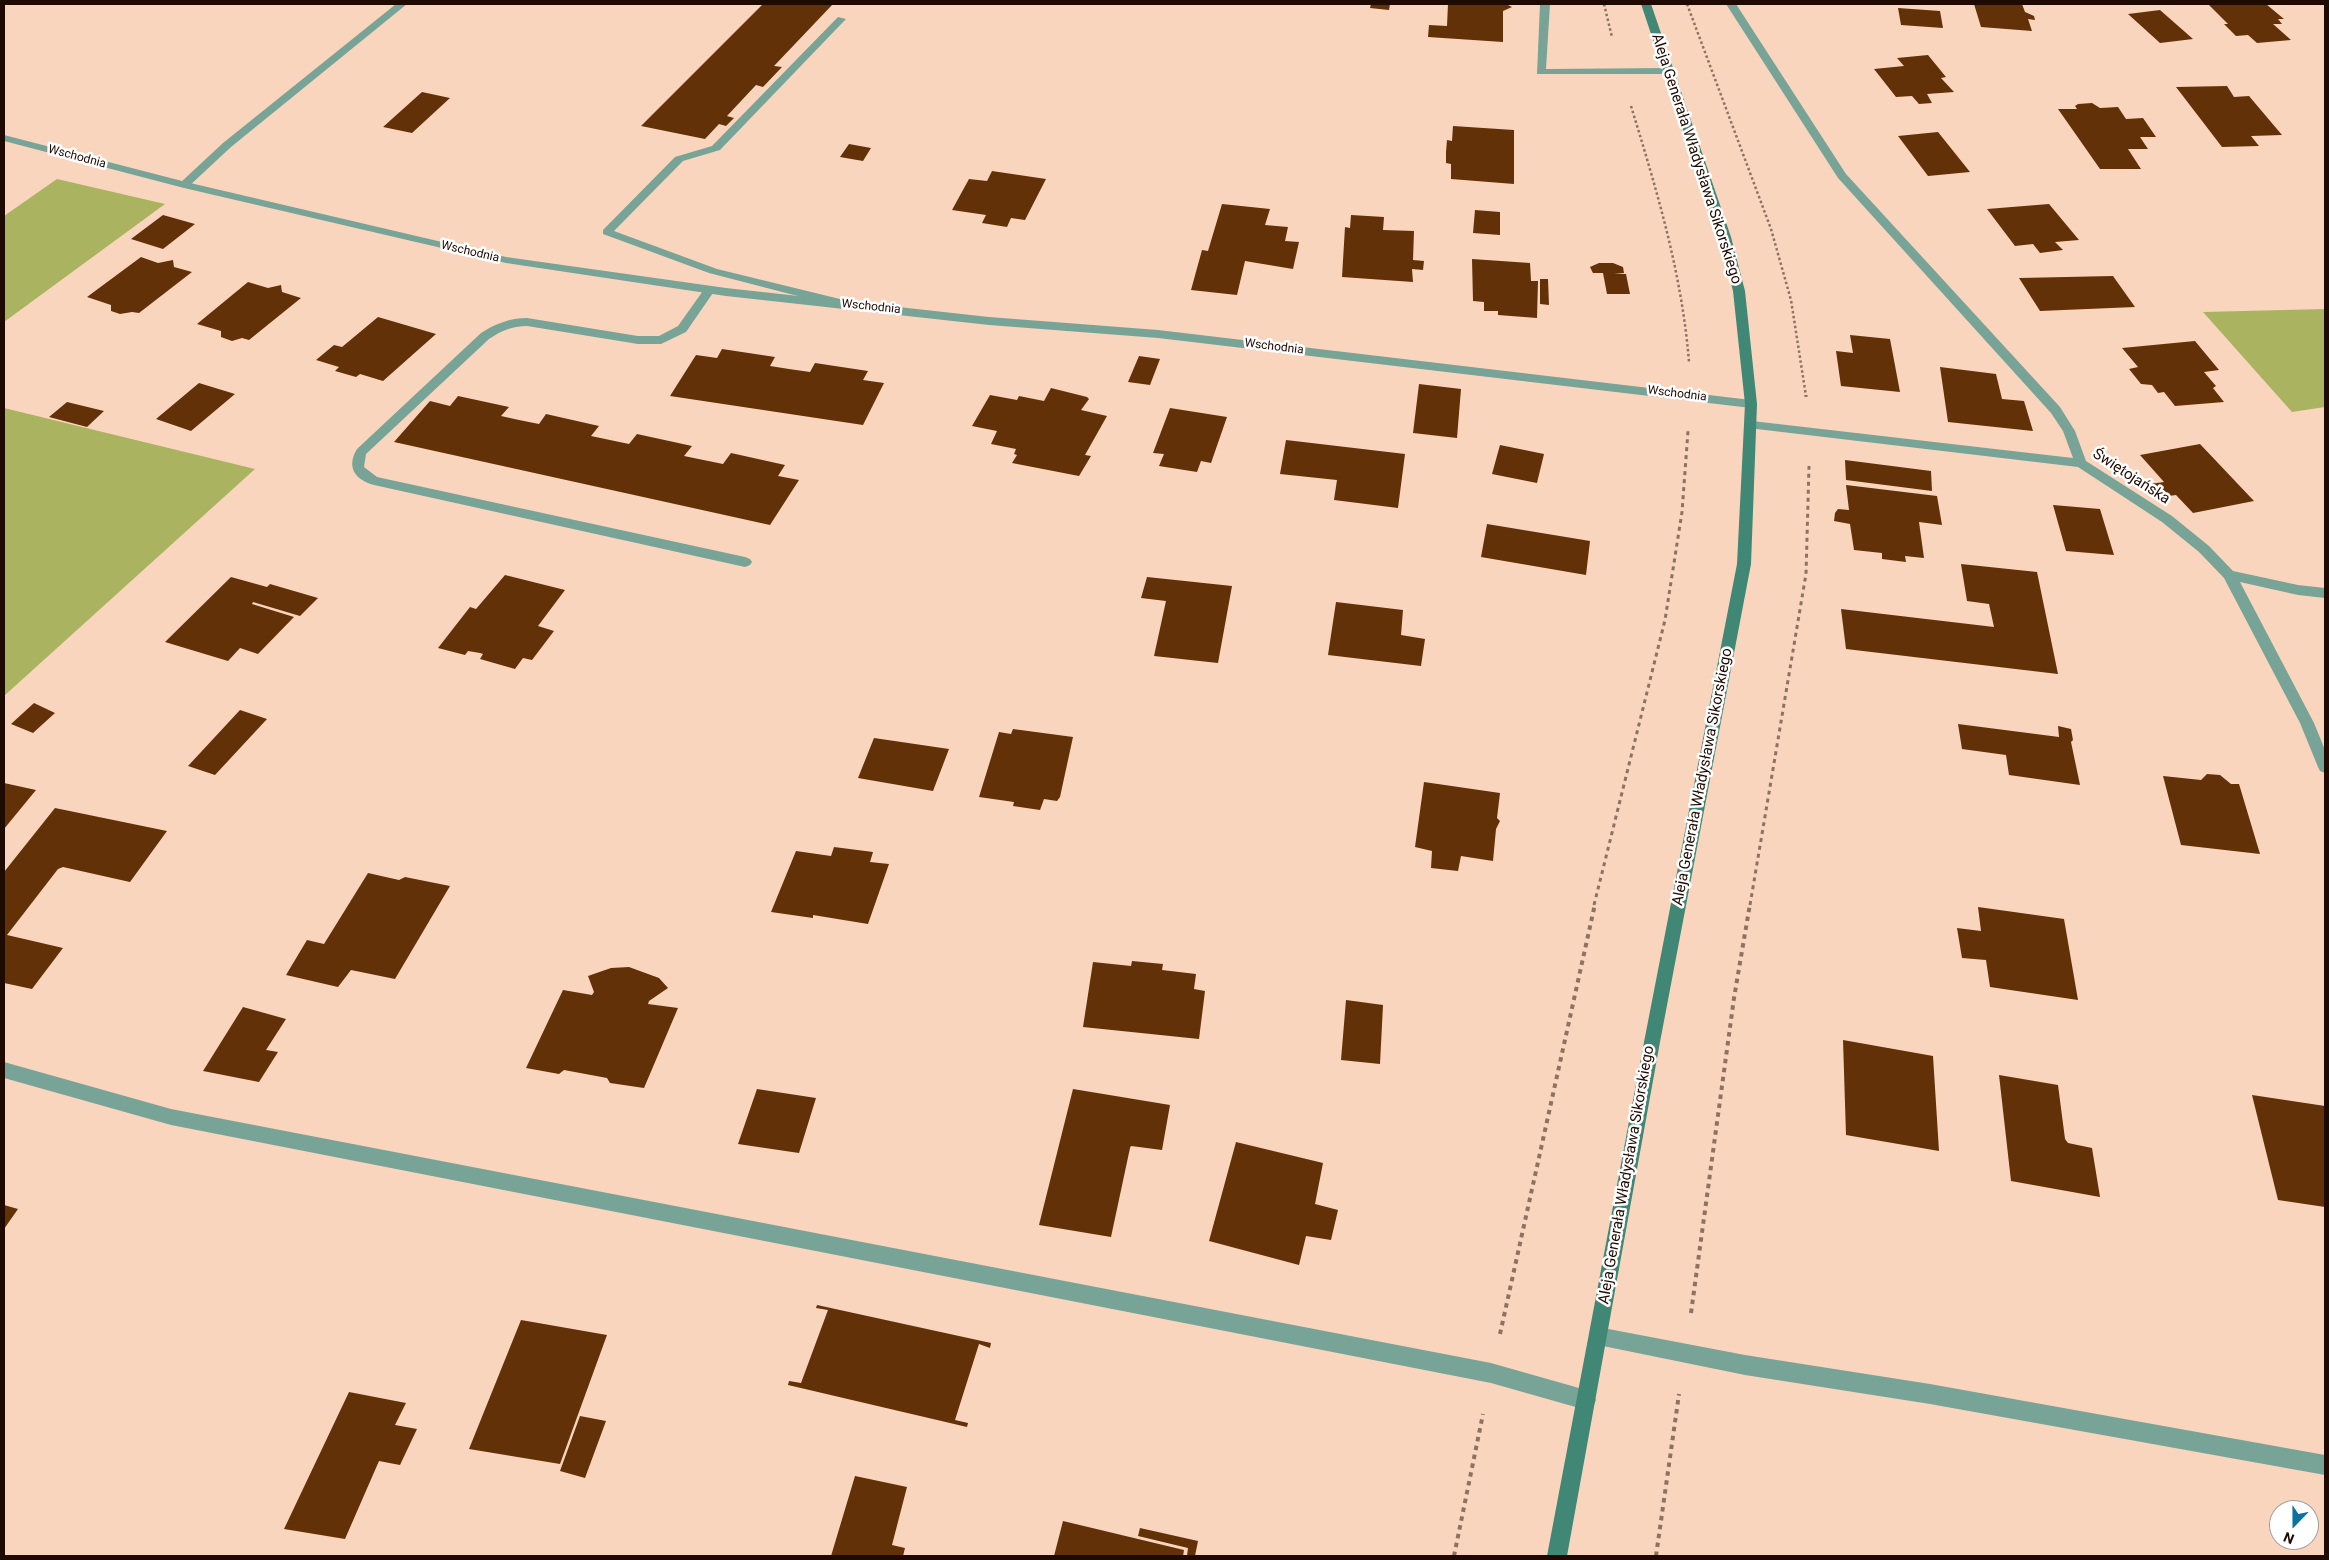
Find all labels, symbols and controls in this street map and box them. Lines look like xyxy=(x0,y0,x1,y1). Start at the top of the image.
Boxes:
street label: Aleja Generała Władysława Sikorskiego xyxy=(1647,32,1745,286)
street label: Wschodnia xyxy=(46,142,108,172)
street label: Wschodnia xyxy=(439,238,501,266)
street label: Wschodnia xyxy=(841,297,901,317)
street label: Wschodnia xyxy=(1244,336,1304,358)
street label: Wschodnia xyxy=(1647,383,1707,405)
street label: Świętojańska xyxy=(2089,445,2173,509)
street label: Aleja Generała Władysława Sikorskiego xyxy=(1669,647,1737,907)
street label: Aleja Generała Władysława Sikorskiego xyxy=(1595,1044,1659,1306)
north arrow xyxy=(2269,1500,2319,1550)
text: N xyxy=(2281,1529,2296,1547)

